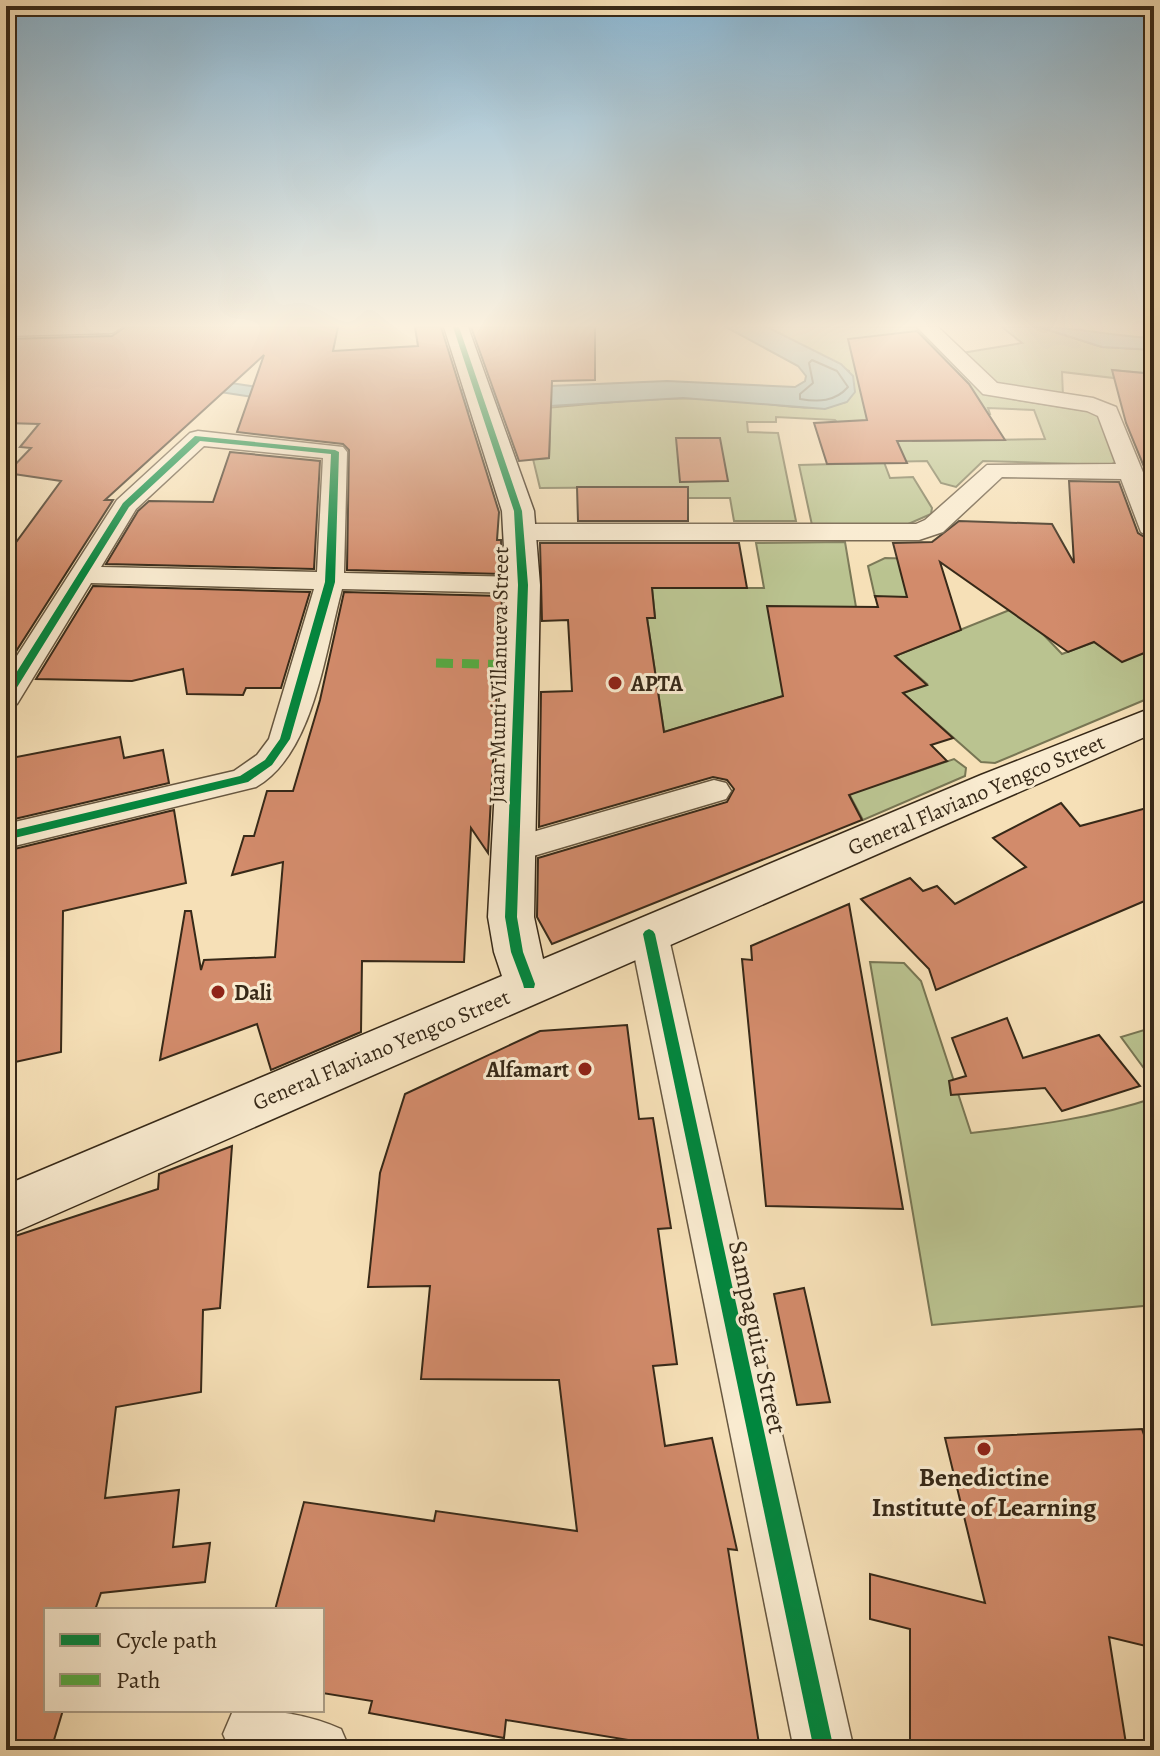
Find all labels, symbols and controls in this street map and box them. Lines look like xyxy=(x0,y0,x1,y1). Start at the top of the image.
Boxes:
street label: Juan Munti Villanueva Street xyxy=(482,546,516,804)
place label: APTA xyxy=(630,669,683,699)
marker: APTA xyxy=(606,674,624,692)
street label: General Flaviano Yengco Street xyxy=(843,727,1110,863)
place label: Dali xyxy=(234,978,272,1008)
street label: General Flaviano Yengco Street xyxy=(248,982,515,1118)
marker: Dali xyxy=(209,983,227,1001)
place label: Alfamart xyxy=(485,1055,570,1085)
marker: Alfamart xyxy=(576,1060,594,1078)
street label: Sampaguita Street xyxy=(720,1237,795,1438)
marker: Benedictine Institute of Learning xyxy=(975,1440,993,1458)
place label: Benedictine Institute of Learning xyxy=(872,1460,1097,1525)
legend xyxy=(44,1608,324,1712)
text: Cycle path xyxy=(116,1624,217,1656)
text: Path xyxy=(116,1664,161,1696)

